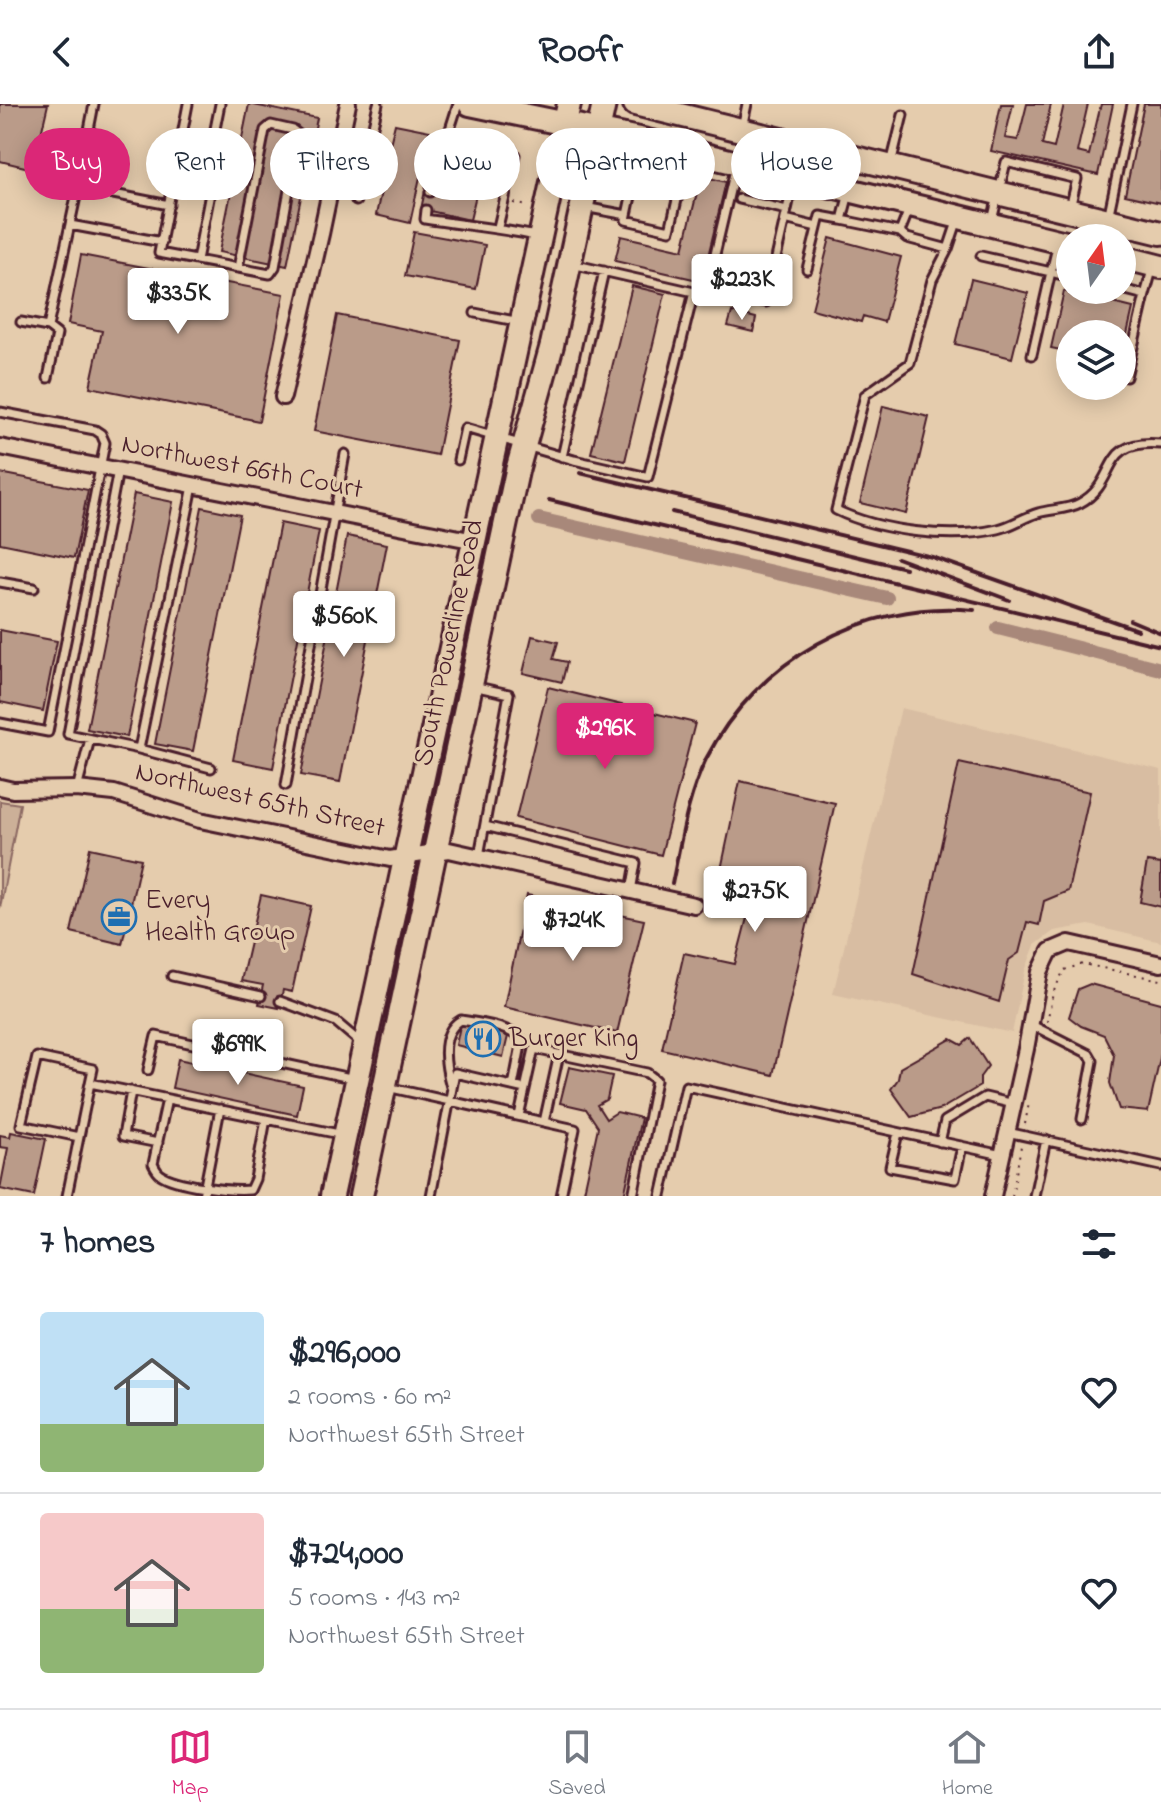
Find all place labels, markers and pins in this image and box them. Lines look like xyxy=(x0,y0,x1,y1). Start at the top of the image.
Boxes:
pin: $223K xyxy=(686,254,798,322)
pin: $335K xyxy=(122,268,234,336)
pin: $560K xyxy=(288,591,400,659)
pin: $296K xyxy=(549,703,661,771)
pin: $275K xyxy=(699,866,811,934)
place label: Every Health Group xyxy=(145,881,295,954)
pin: $724K xyxy=(517,895,629,963)
office icon: Every Health Group xyxy=(100,898,138,936)
pin: $699K xyxy=(182,1019,294,1087)
place label: Burger King xyxy=(508,1019,638,1060)
restaurant icon: Burger King xyxy=(464,1020,502,1058)

